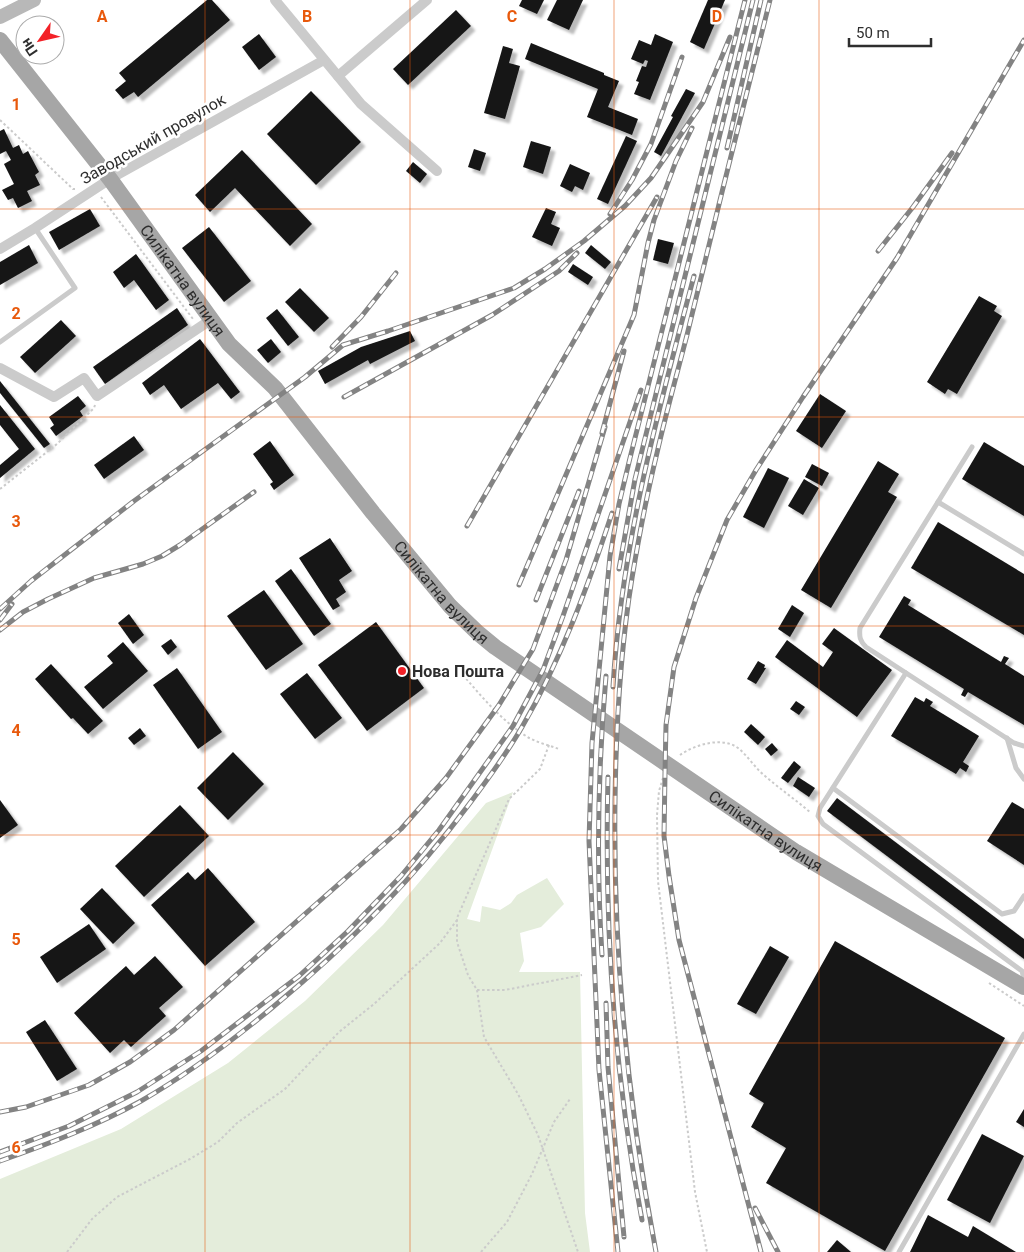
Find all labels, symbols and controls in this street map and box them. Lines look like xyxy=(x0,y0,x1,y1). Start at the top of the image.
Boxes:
text: A xyxy=(97,7,108,26)
text: B xyxy=(302,7,312,26)
text: C xyxy=(507,7,517,26)
text: D xyxy=(712,7,722,26)
north arrow xyxy=(15,15,65,65)
scale bar xyxy=(849,15,932,47)
text: 50 m xyxy=(856,24,890,42)
text: Пн xyxy=(18,35,41,59)
street label: Заводський провулок xyxy=(77,89,229,188)
text: 1 xyxy=(11,95,21,114)
street label: Силікатна вулиця xyxy=(136,221,230,340)
text: 2 xyxy=(11,304,21,323)
text: 3 xyxy=(11,512,21,531)
street label: Силікатна вулиця xyxy=(390,537,493,648)
place label: Нова Пошта xyxy=(412,662,505,681)
marker: Нова Пошта xyxy=(396,665,408,677)
text: 4 xyxy=(11,721,21,740)
street label: Силікатна вулиця xyxy=(705,786,826,875)
text: 5 xyxy=(11,930,21,949)
text: 6 xyxy=(11,1138,21,1157)

